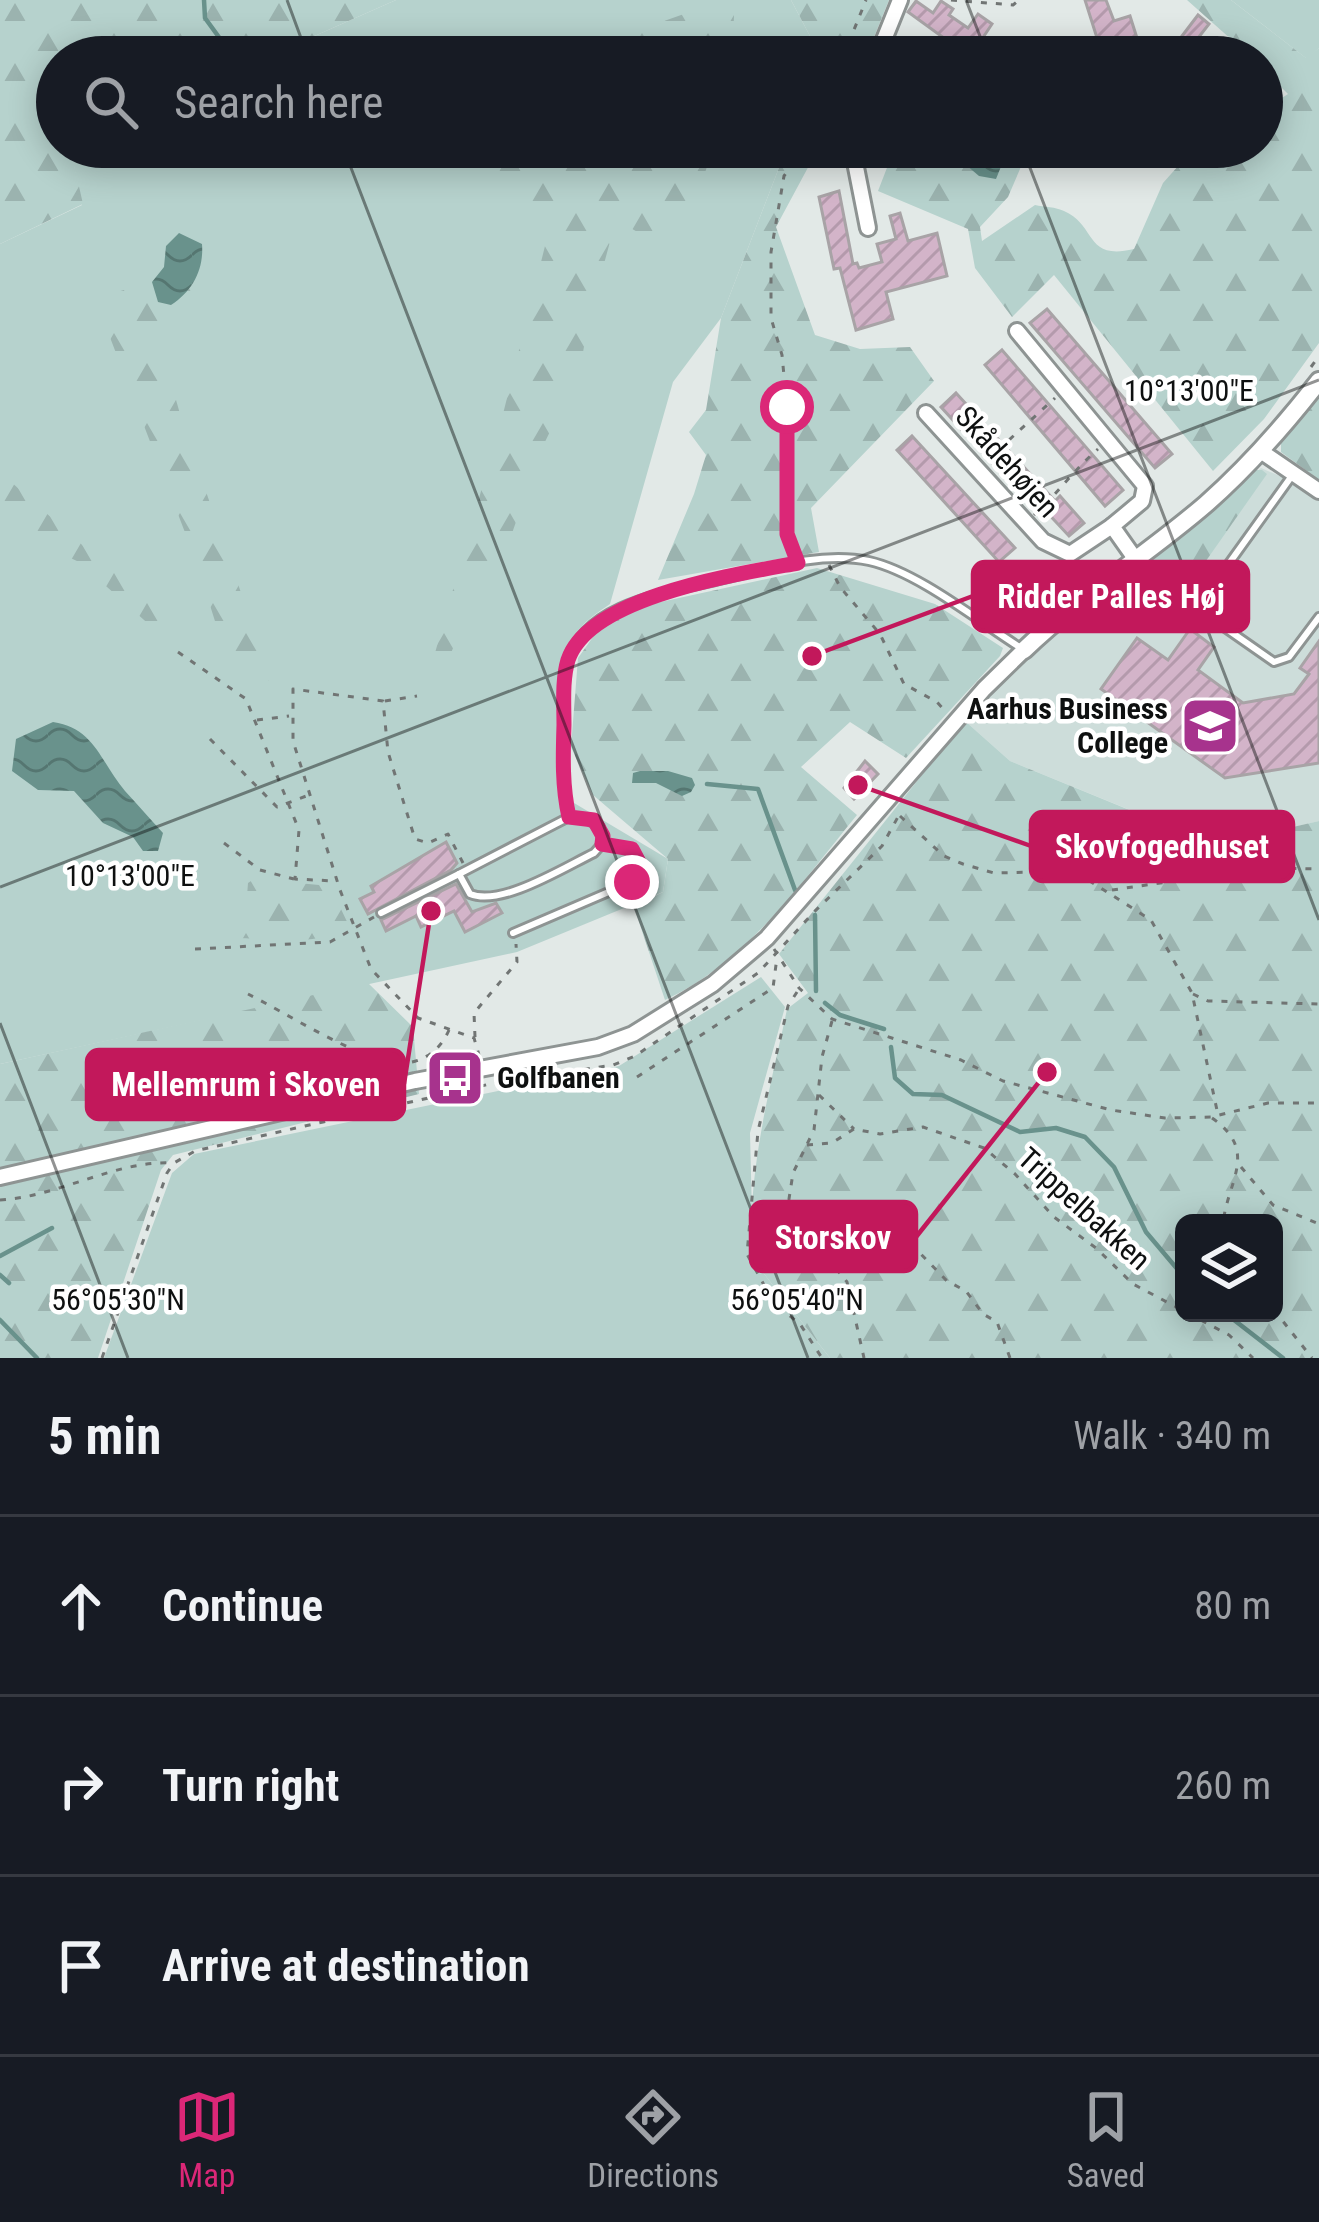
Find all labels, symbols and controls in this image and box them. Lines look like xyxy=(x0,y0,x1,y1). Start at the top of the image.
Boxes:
search box xyxy=(36,36,1283,168)
icon: search xyxy=(78,69,144,135)
text: Search here xyxy=(174,76,383,129)
text: 10°13'00"E xyxy=(1124,373,1254,408)
route start xyxy=(760,380,814,434)
street label: Skådehøjen xyxy=(948,399,1066,524)
callout: Ridder Palles Høj xyxy=(973,562,1248,631)
text: Ridder Palles Høj xyxy=(997,577,1225,616)
place label: Aarhus Business College xyxy=(967,691,1168,760)
school or university icon: Aarhus Business College xyxy=(1179,695,1241,757)
callout: Skovfogedhuset xyxy=(1031,812,1293,881)
text: Skovfogedhuset xyxy=(1055,827,1269,866)
route end xyxy=(605,855,659,909)
text: 10°13'00"E xyxy=(65,858,195,893)
bus stop icon: Golfbanen xyxy=(424,1047,486,1109)
callout: Mellemrum i Skoven xyxy=(87,1050,404,1119)
place label: Golfbanen xyxy=(497,1060,620,1095)
text: Mellemrum i Skoven xyxy=(111,1065,381,1104)
street label: Trippelbakken xyxy=(1011,1140,1158,1277)
callout: Storskov xyxy=(751,1202,916,1271)
map controls xyxy=(1175,1214,1283,1322)
button: layers xyxy=(1175,1214,1283,1322)
text: Storskov xyxy=(775,1218,891,1257)
text: 56°05'30"N xyxy=(51,1282,185,1317)
text: 56°05'40"N xyxy=(730,1282,864,1317)
text: 5 min xyxy=(48,1407,161,1466)
text: Walk · 340 m xyxy=(1073,1413,1271,1459)
icon: ahead xyxy=(48,1573,114,1639)
text: Continue xyxy=(162,1579,323,1632)
text: 80 m xyxy=(1194,1583,1271,1629)
icon: right xyxy=(48,1753,114,1819)
text: Turn right xyxy=(162,1759,339,1812)
text: 260 m xyxy=(1175,1763,1271,1809)
icon: arrive xyxy=(48,1933,114,1999)
text: Arrive at destination xyxy=(162,1939,530,1992)
tab: Map xyxy=(174,2084,240,2195)
tab: Directions xyxy=(587,2084,719,2195)
tab: Saved xyxy=(1067,2084,1145,2195)

